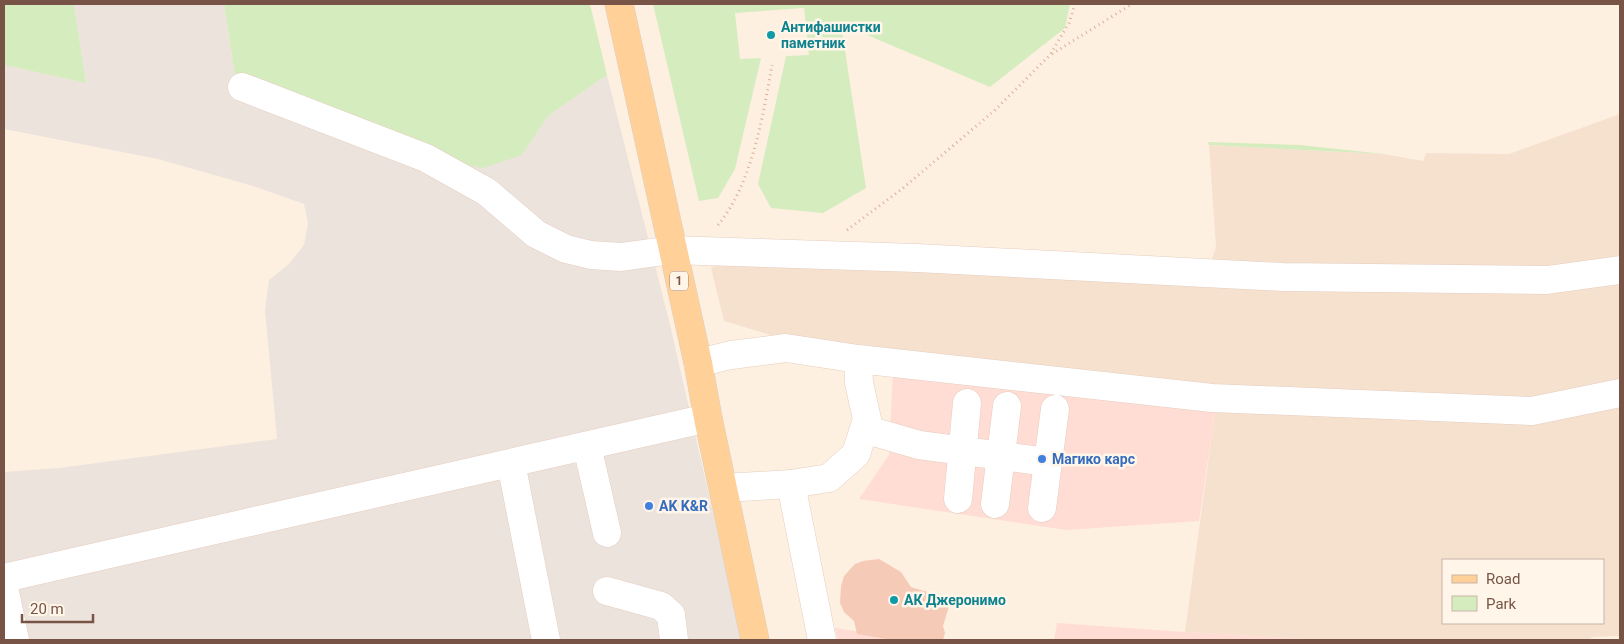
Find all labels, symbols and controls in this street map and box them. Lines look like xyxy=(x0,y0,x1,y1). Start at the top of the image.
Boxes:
place label: Антифашистки паметник xyxy=(781,19,881,51)
marker: Антифашистки паметник xyxy=(765,29,777,41)
road number: 1 xyxy=(670,272,688,290)
place label: Магико карс xyxy=(1052,451,1135,467)
marker: Магико карс xyxy=(1036,453,1048,465)
place label: AK K&R xyxy=(659,498,708,514)
marker: AK K&R xyxy=(643,500,655,512)
legend xyxy=(1442,559,1604,624)
text: Road xyxy=(1486,570,1520,588)
scale bar xyxy=(22,592,94,624)
place label: АК Джеронимо xyxy=(904,592,1006,608)
marker: АК Джеронимо xyxy=(888,594,900,606)
text: Park xyxy=(1486,595,1517,613)
text: 20 m xyxy=(30,600,64,618)

